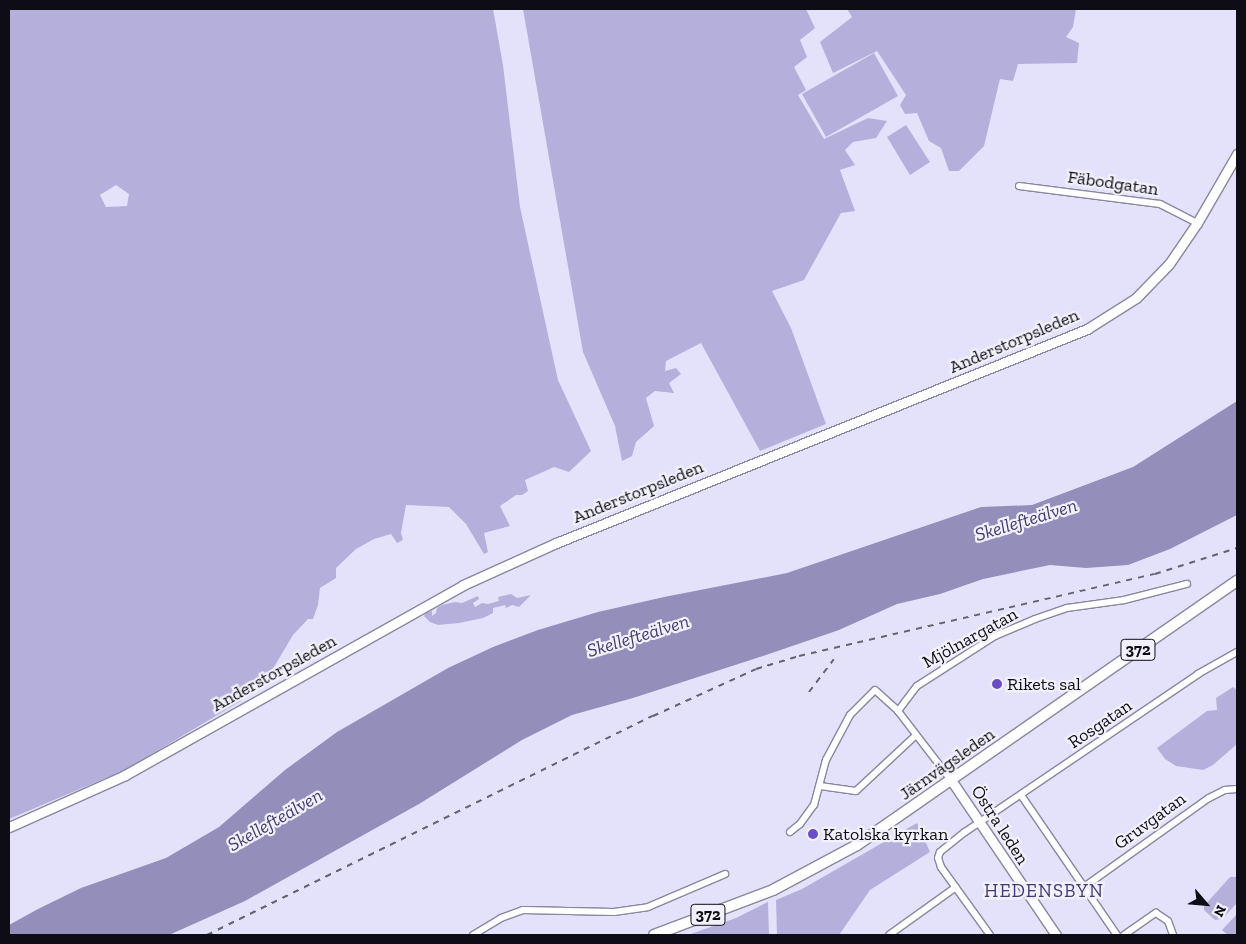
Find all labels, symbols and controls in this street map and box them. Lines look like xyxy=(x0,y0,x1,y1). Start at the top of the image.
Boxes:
street label: Fäbodgatan xyxy=(1066,166,1160,200)
street label: Anderstorpsleden xyxy=(946,304,1082,378)
street label: Anderstorpsleden xyxy=(570,456,706,528)
water label: Skellefteälven xyxy=(972,494,1080,546)
street label: Mjölnargatan xyxy=(919,603,1021,673)
water label: Skellefteälven xyxy=(584,610,692,662)
street label: Anderstorpsleden xyxy=(208,630,340,716)
road number: 372 xyxy=(1119,636,1157,664)
place label: Rikets sal xyxy=(1007,673,1081,695)
marker: Rikets sal xyxy=(991,678,1003,690)
street label: Rosgatan xyxy=(1064,695,1136,753)
street label: Järnvägsleden xyxy=(895,723,999,805)
street label: Östra leden xyxy=(966,781,1034,869)
water label: Skellefteälven xyxy=(224,784,326,856)
street label: Gruvgatan xyxy=(1110,788,1190,854)
place label: Katolska kyrkan xyxy=(823,823,948,845)
marker: Katolska kyrkan xyxy=(807,828,819,840)
north arrow xyxy=(1181,879,1231,929)
district label: HEDENSBYN xyxy=(983,880,1105,902)
road number: 372 xyxy=(689,902,727,928)
text: N xyxy=(1210,902,1230,920)

